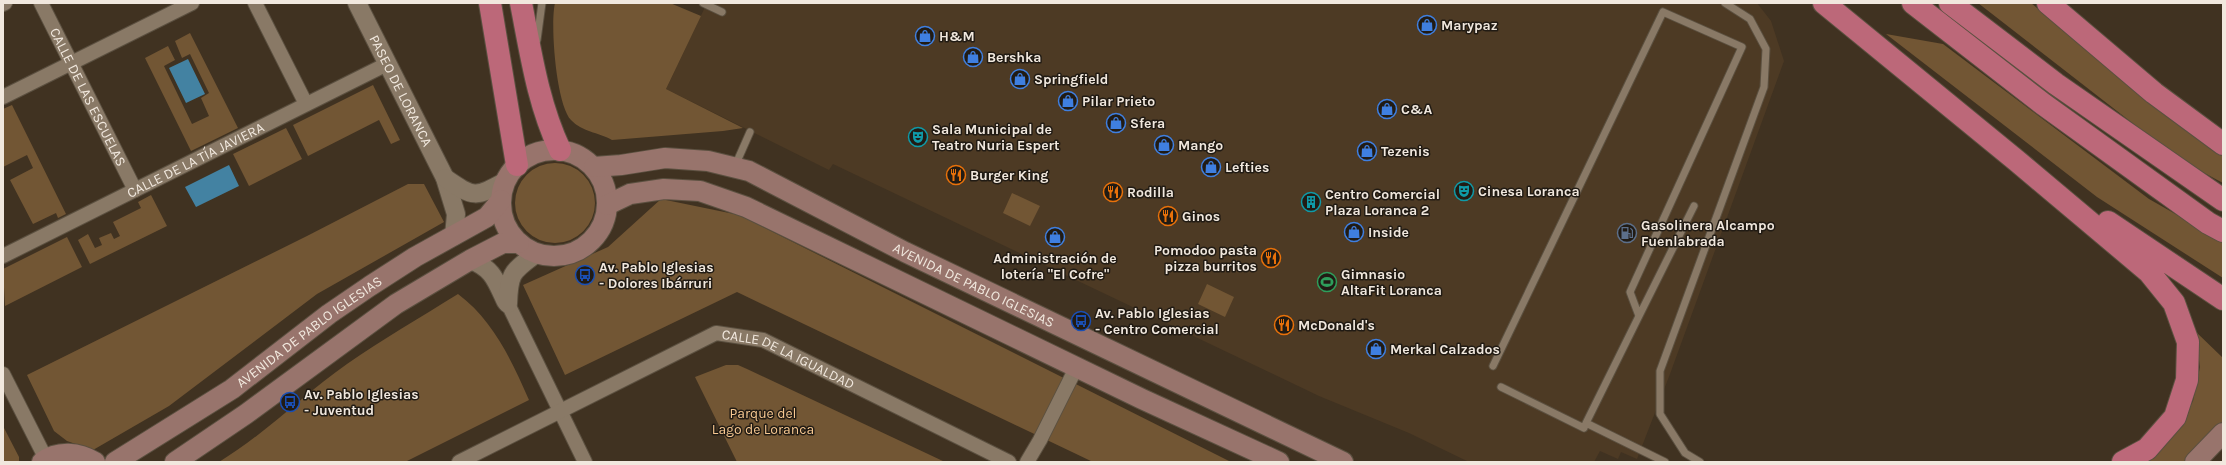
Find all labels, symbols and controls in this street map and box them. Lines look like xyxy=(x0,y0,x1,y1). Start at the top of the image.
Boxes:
shop icon: Marypaz xyxy=(1416,14,1438,36)
place label: Marypaz xyxy=(1441,17,1498,34)
street label: CALLE DE LAS ESCUELAS xyxy=(46,25,130,169)
shop icon: H&M xyxy=(914,25,936,47)
place label: H&M xyxy=(939,28,975,45)
street label: PASEO DE LORANCA xyxy=(365,32,436,149)
shop icon: Bershka xyxy=(962,46,984,68)
place label: Bershka xyxy=(987,49,1042,66)
shop icon: Springfield xyxy=(1009,68,1031,90)
place label: Springfield xyxy=(1034,71,1108,88)
shop icon: Pilar Prieto xyxy=(1057,90,1079,112)
place label: Pilar Prieto xyxy=(1082,93,1155,110)
shop icon: C&A xyxy=(1376,98,1398,120)
place label: C&A xyxy=(1401,101,1432,118)
shop icon: Sfera xyxy=(1105,112,1127,134)
place label: Sfera xyxy=(1130,115,1165,132)
street label: CALLE DE LA TÍA JAVIERA xyxy=(124,119,267,202)
place label: Sala Municipal de Teatro Nuria Espert xyxy=(932,121,1060,154)
theatre icon: Sala Municipal de Teatro Nuria Espert xyxy=(907,126,929,148)
shop icon: Mango xyxy=(1153,134,1175,156)
place label: Mango xyxy=(1178,137,1223,154)
shop icon: Tezenis xyxy=(1356,140,1378,162)
place label: Tezenis xyxy=(1381,143,1430,160)
shop icon: Lefties xyxy=(1200,156,1222,178)
place label: Lefties xyxy=(1225,159,1269,176)
restaurant icon: Burger King xyxy=(945,164,967,186)
place label: Burger King xyxy=(970,167,1048,184)
theatre icon: Cinesa Loranca xyxy=(1453,180,1475,202)
restaurant icon: Rodilla xyxy=(1102,181,1124,203)
place label: Cinesa Loranca xyxy=(1478,183,1580,200)
place label: Rodilla xyxy=(1127,184,1174,201)
place label: Centro Comercial Plaza Loranca 2 xyxy=(1325,186,1440,219)
building icon: Centro Comercial Plaza Loranca 2 xyxy=(1300,191,1322,213)
restaurant icon: Ginos xyxy=(1157,205,1179,227)
place label: Ginos xyxy=(1182,208,1220,225)
place label: Gasolinera Alcampo Fuenlabrada xyxy=(1641,217,1775,250)
shop icon: Inside xyxy=(1343,221,1365,243)
fuel station icon: Gasolinera Alcampo Fuenlabrada xyxy=(1616,222,1638,244)
place label: Inside xyxy=(1368,224,1409,241)
shop icon: Administración de lotería "El Cofre" xyxy=(1044,226,1066,248)
street label: AVENIDA DE PABLO IGLESIAS xyxy=(890,239,1057,331)
place label: Pomodoo pasta pizza burritos xyxy=(1154,242,1257,275)
restaurant icon: Pomodoo pasta pizza burritos xyxy=(1260,247,1282,269)
place label: Administración de lotería "El Cofre" xyxy=(993,250,1117,283)
place label: Av. Pablo Iglesias - Dolores Ibárruri xyxy=(599,259,714,292)
bus stop icon: Av. Pablo Iglesias - Dolores Ibárruri xyxy=(574,264,596,286)
place label: Gimnasio AltaFit Loranca xyxy=(1341,266,1442,299)
sports icon: Gimnasio AltaFit Loranca xyxy=(1316,271,1338,293)
street label: AVENIDA DE PABLO IGLESIAS xyxy=(233,273,385,392)
place label: Av. Pablo Iglesias - Centro Comercial xyxy=(1095,305,1219,338)
bus stop icon: Av. Pablo Iglesias - Centro Comercial xyxy=(1070,310,1092,332)
restaurant icon: McDonald's xyxy=(1273,314,1295,336)
place label: McDonald's xyxy=(1298,317,1375,334)
street label: CALLE DE LA IGUALDAD xyxy=(721,326,857,393)
shop icon: Merkal Calzados xyxy=(1365,338,1387,360)
place label: Merkal Calzados xyxy=(1390,341,1500,358)
place label: Av. Pablo Iglesias - Juventud xyxy=(304,386,419,419)
bus stop icon: Av. Pablo Iglesias - Juventud xyxy=(279,391,301,413)
park label: Parque del Lago de Loranca xyxy=(712,405,814,438)

